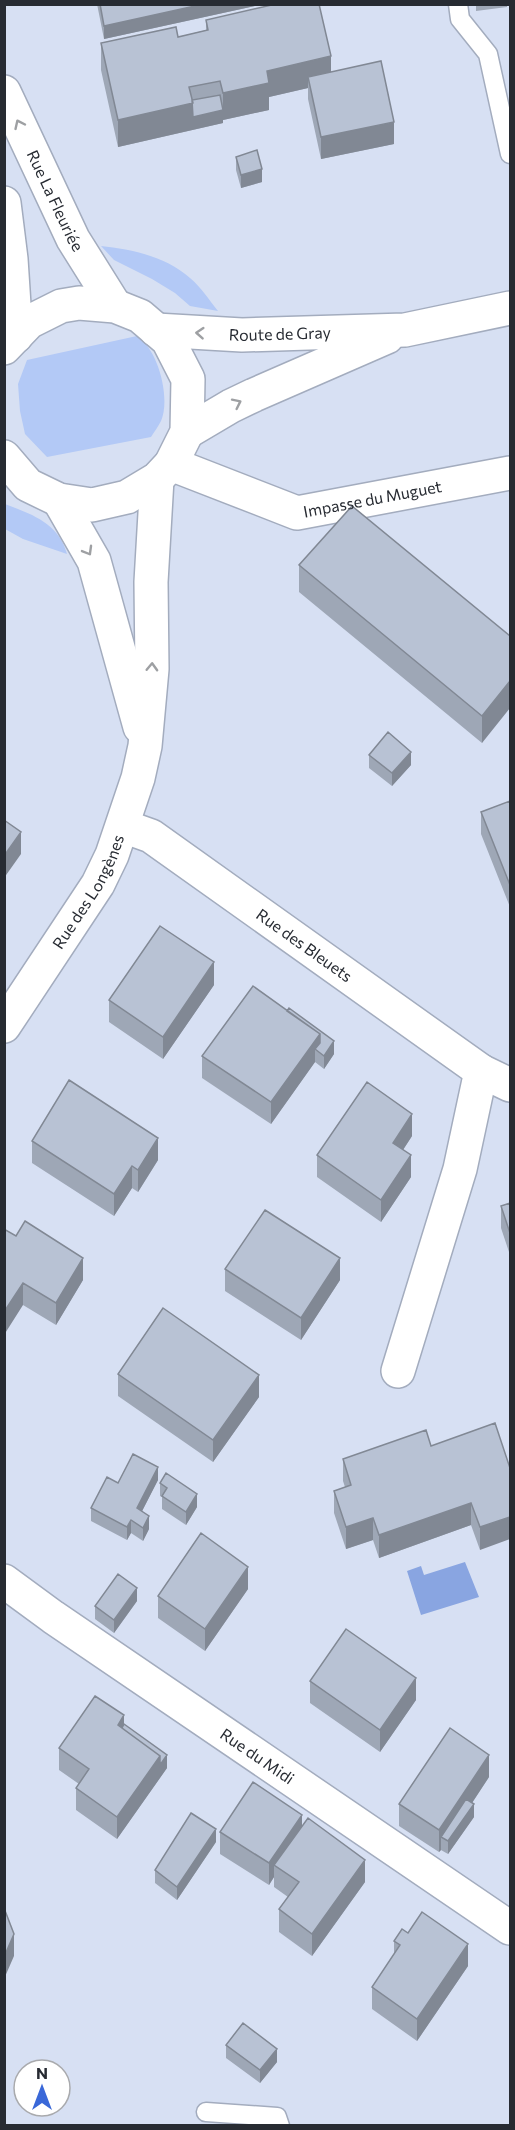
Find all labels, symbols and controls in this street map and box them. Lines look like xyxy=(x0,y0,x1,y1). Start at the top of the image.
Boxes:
one-way arrow xyxy=(15,119,27,130)
street label: Rue La Fleuriée xyxy=(24,147,88,254)
street label: Route de Gray xyxy=(228,322,331,344)
one-way arrow xyxy=(196,327,205,340)
one-way arrow xyxy=(231,399,242,410)
street label: Impasse du Muguet xyxy=(302,476,444,521)
one-way arrow xyxy=(81,544,92,555)
one-way arrow xyxy=(145,662,158,671)
street label: Rue des Longènes xyxy=(48,832,127,952)
street label: Rue des Bleuets xyxy=(253,904,356,985)
street label: Rue du Midi xyxy=(217,1724,298,1787)
north arrow xyxy=(12,2058,72,2118)
text: N xyxy=(36,2063,48,2082)

